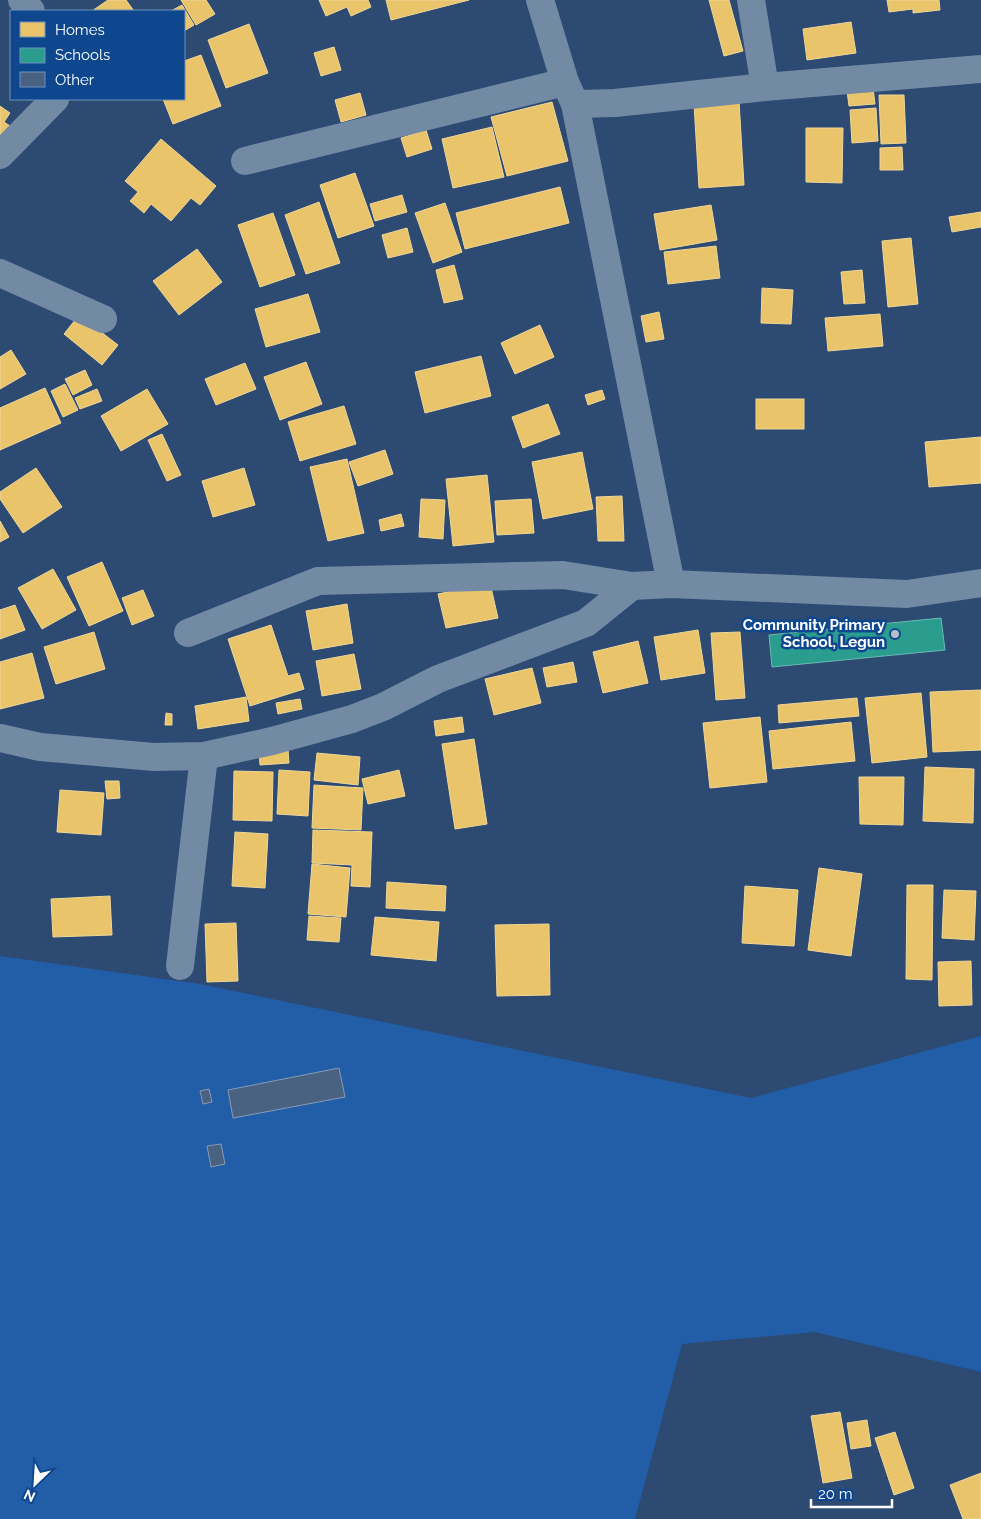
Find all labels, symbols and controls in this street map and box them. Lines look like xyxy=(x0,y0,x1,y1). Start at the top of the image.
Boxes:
legend xyxy=(10,10,185,100)
text: Homes xyxy=(55,21,105,39)
text: Schools xyxy=(55,46,110,64)
text: Other xyxy=(55,71,95,89)
place label: Community Primary School, Legun xyxy=(743,616,886,651)
marker: Community Primary School, Legun xyxy=(889,628,901,640)
north arrow xyxy=(10,1459,60,1509)
scale bar xyxy=(811,1476,892,1508)
text: 20 m xyxy=(818,1485,853,1503)
text: N xyxy=(21,1486,38,1505)

